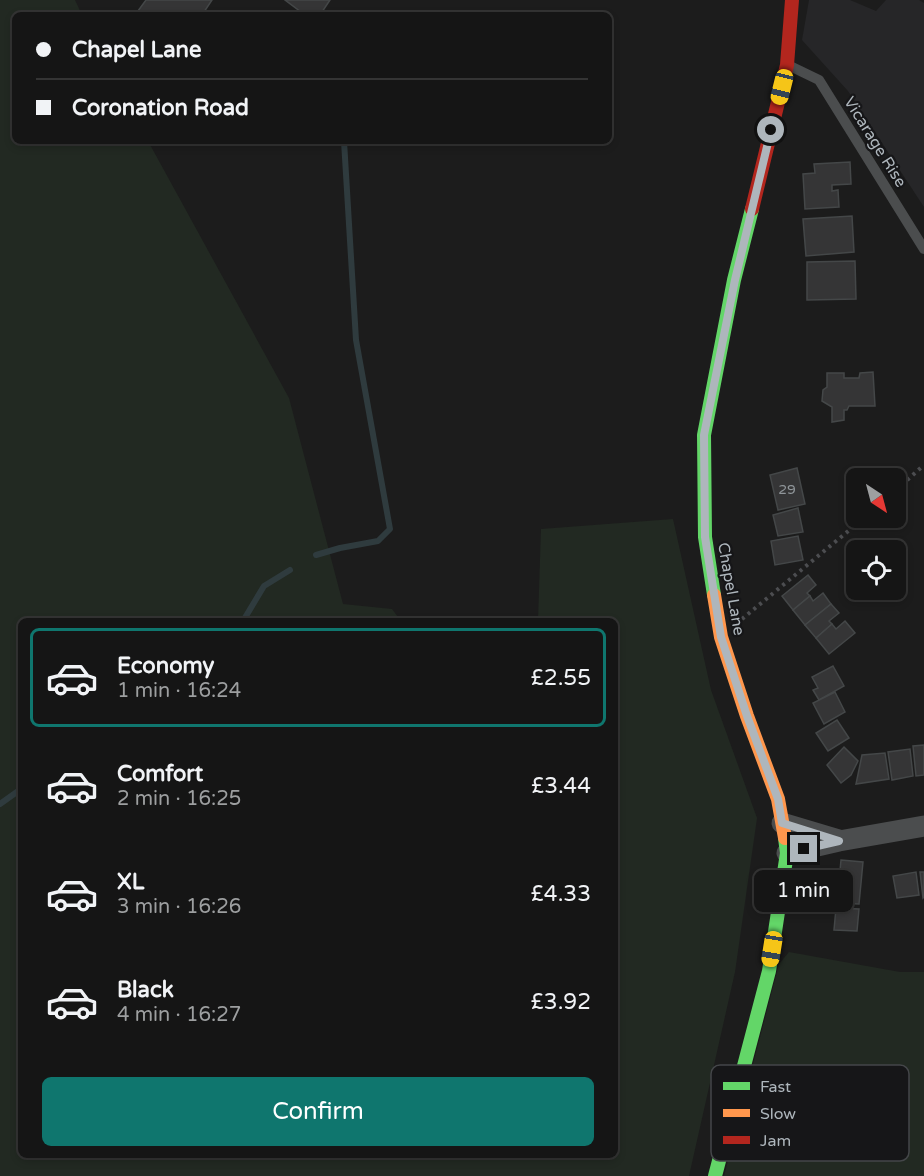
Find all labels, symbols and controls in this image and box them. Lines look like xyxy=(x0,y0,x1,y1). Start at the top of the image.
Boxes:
text: Chapel Lane xyxy=(72,37,201,63)
car xyxy=(769,67,795,107)
street label: Vicarage Rise xyxy=(839,93,911,191)
text: Coronation Road xyxy=(72,95,249,121)
route start xyxy=(757,116,784,143)
north arrow xyxy=(846,468,906,528)
map controls xyxy=(846,468,906,600)
house number: 29 xyxy=(778,481,796,498)
button: locate xyxy=(846,540,906,600)
street label: Chapel Lane xyxy=(713,541,749,637)
icon: car xyxy=(45,651,99,705)
text: Economy xyxy=(117,653,214,679)
text: £2.55 xyxy=(531,665,591,691)
text: 1 min · 16:24 xyxy=(117,679,241,703)
icon: car xyxy=(45,759,99,813)
text: Comfort xyxy=(117,761,203,787)
text: £3.44 xyxy=(531,773,591,799)
text: 2 min · 16:25 xyxy=(117,787,241,811)
route end xyxy=(790,835,817,862)
icon: car xyxy=(45,867,99,921)
text: XL xyxy=(117,869,144,895)
callout: 1 min xyxy=(754,870,854,912)
text: 1 min xyxy=(777,879,830,903)
text: £4.33 xyxy=(531,881,591,907)
text: 3 min · 16:26 xyxy=(117,895,241,919)
car xyxy=(760,930,784,968)
icon: car xyxy=(45,975,99,1029)
text: Black xyxy=(117,977,174,1003)
text: £3.92 xyxy=(531,989,591,1015)
text: 4 min · 16:27 xyxy=(117,1003,241,1027)
legend xyxy=(711,1065,909,1161)
button: Confirm xyxy=(42,1077,594,1146)
text: Fast xyxy=(760,1077,791,1097)
text: Slow xyxy=(760,1104,796,1124)
text: Jam xyxy=(760,1131,791,1151)

